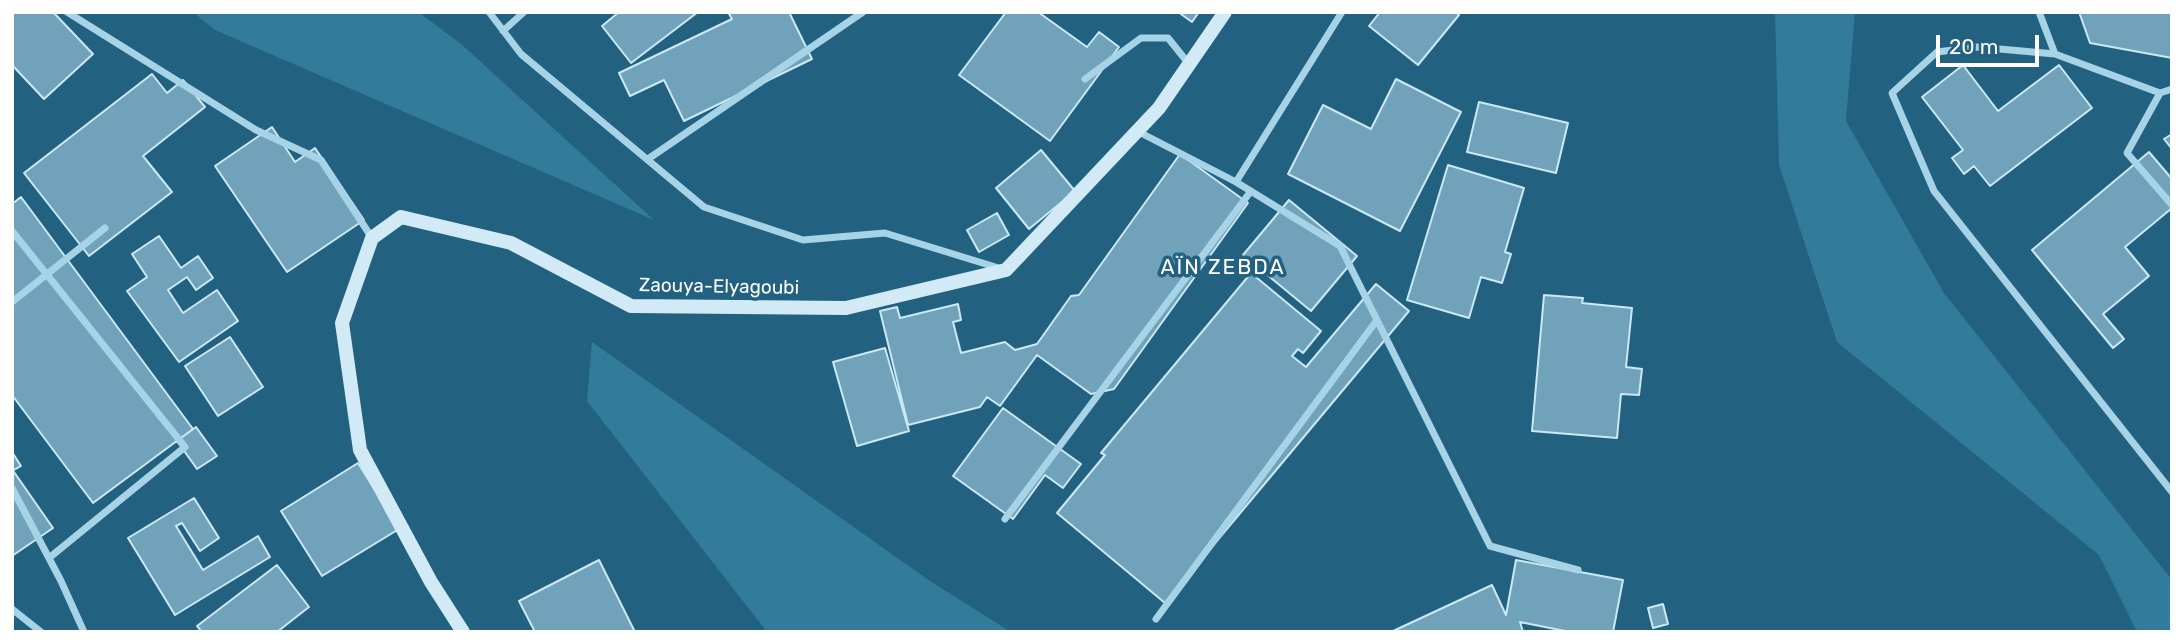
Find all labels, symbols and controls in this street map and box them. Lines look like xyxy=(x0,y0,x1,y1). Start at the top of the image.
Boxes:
scale bar xyxy=(1939,21,2042,65)
text: 20 m xyxy=(1949,34,1998,59)
district label: AÏN ZEBDA xyxy=(1162,255,1284,281)
street label: Zaouya-Elyagoubi xyxy=(639,274,799,300)

